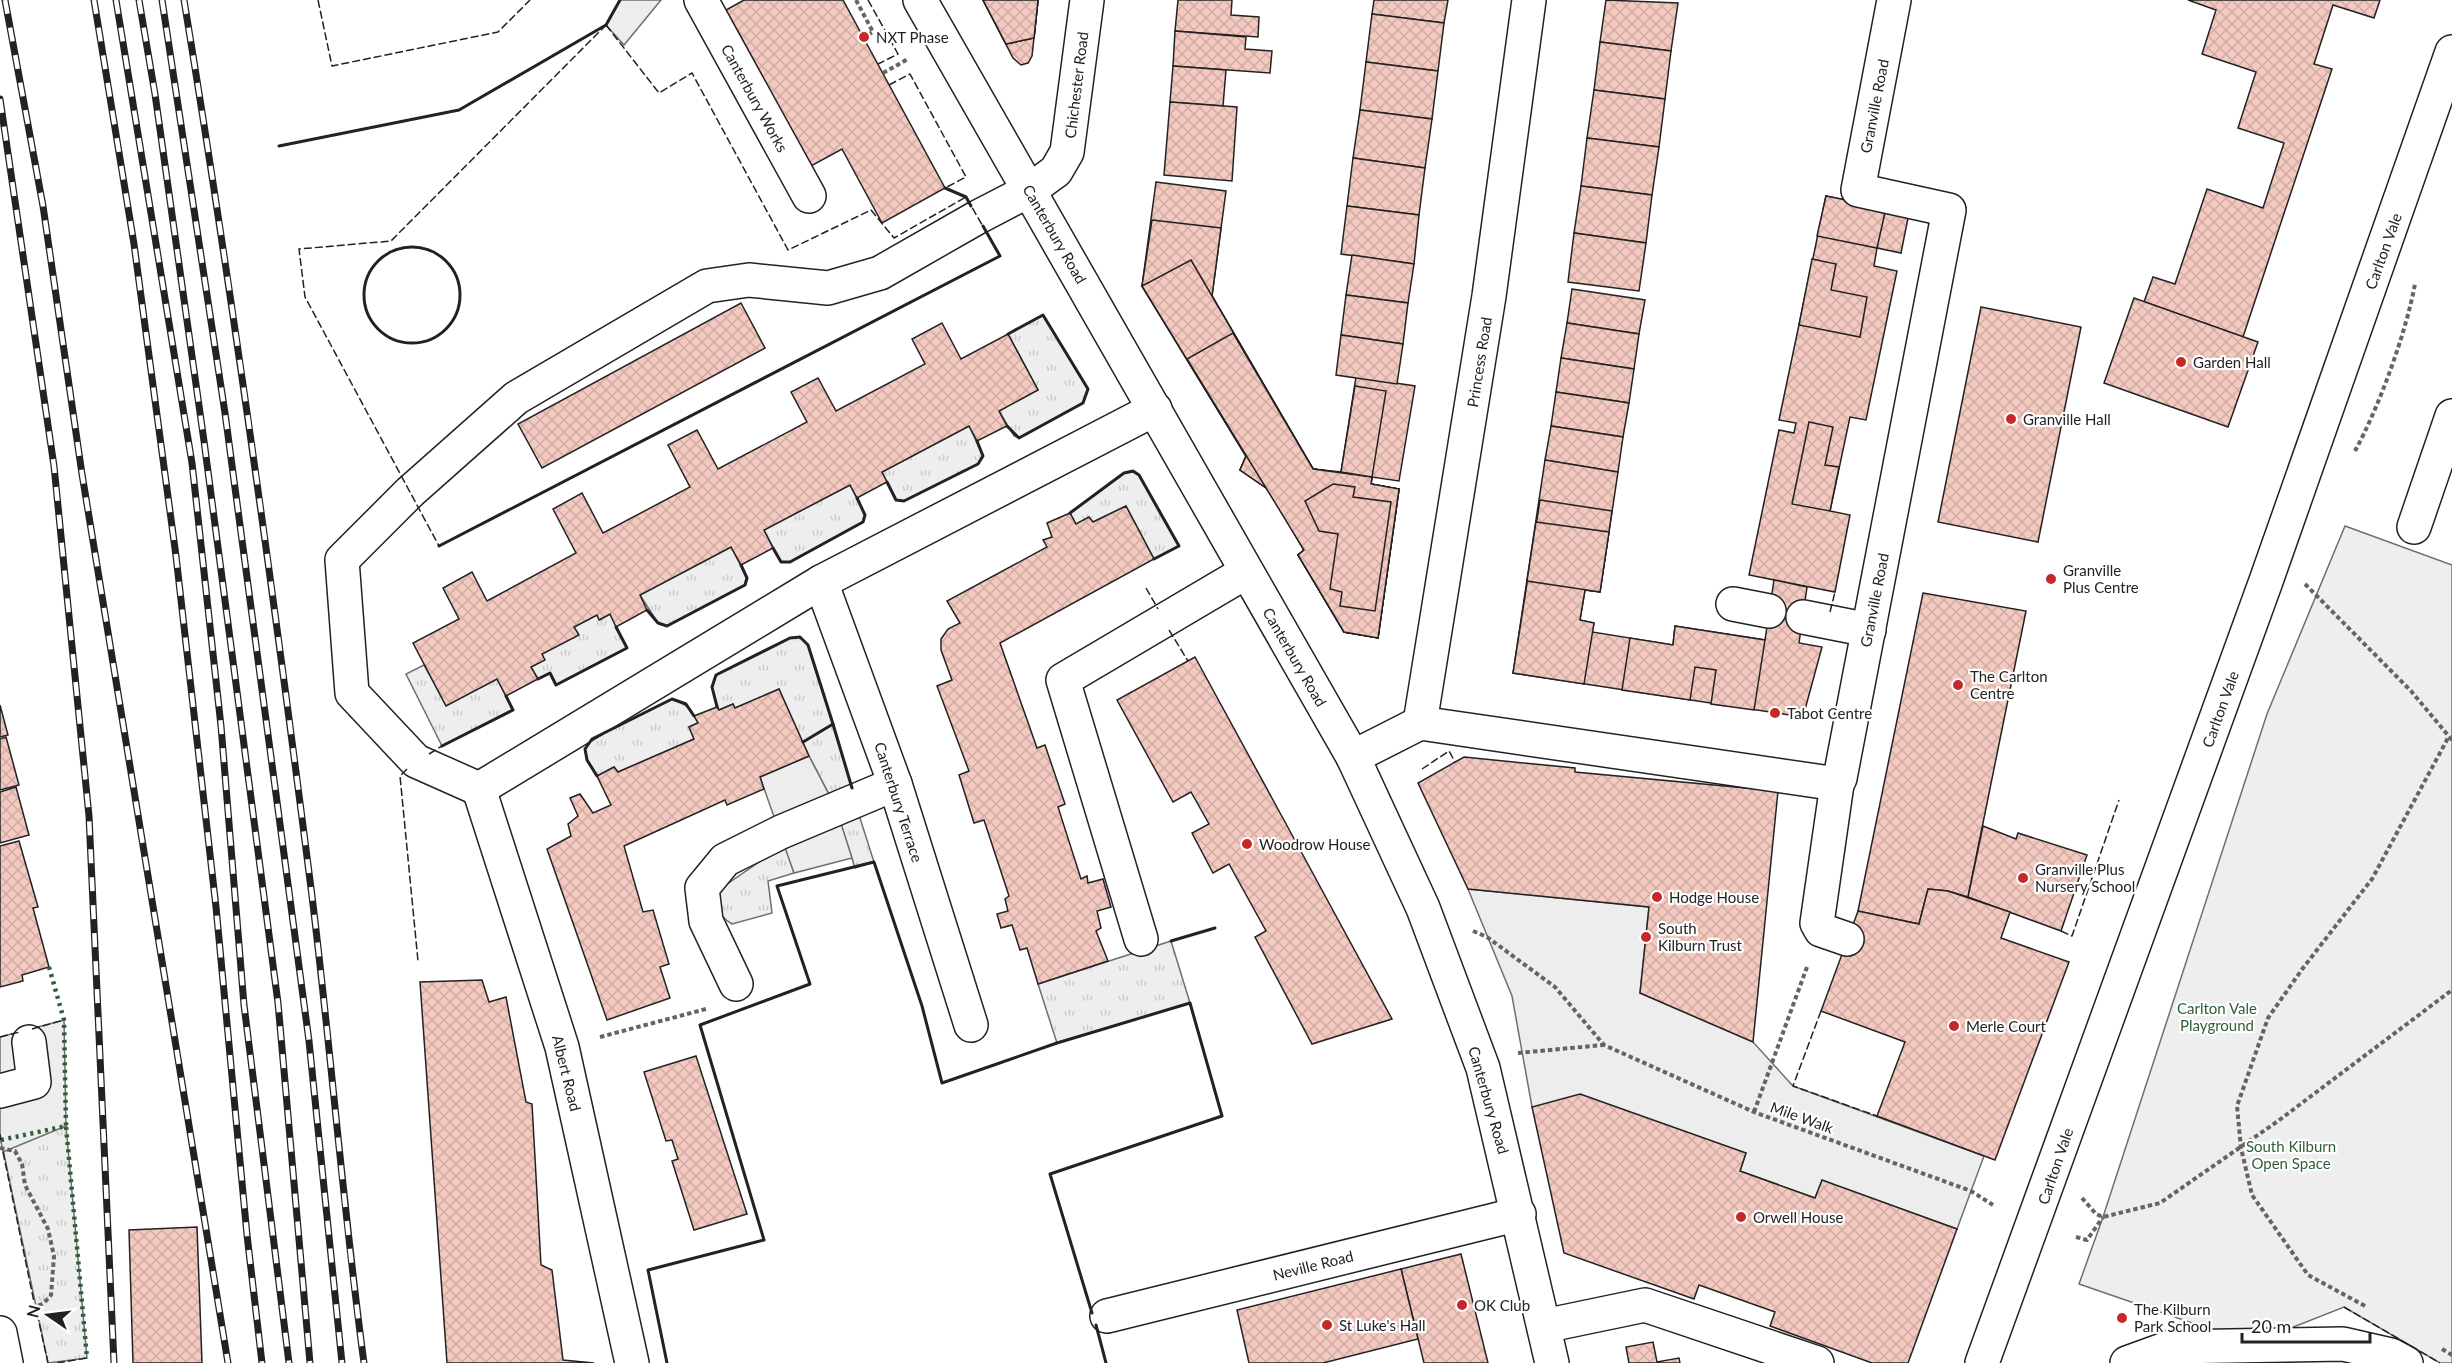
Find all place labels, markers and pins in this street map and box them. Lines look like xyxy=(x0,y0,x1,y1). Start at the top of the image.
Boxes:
place label: NXT Phase xyxy=(876,28,949,46)
marker: NXT Phase xyxy=(857,30,871,44)
place label: Garden Hall xyxy=(2193,353,2271,371)
marker: Garden Hall xyxy=(2174,355,2188,369)
place label: Granville Hall xyxy=(2023,410,2111,428)
marker: Granville Hall xyxy=(2004,412,2018,426)
place label: Granville Plus Centre xyxy=(2063,561,2139,596)
marker: Granville Plus Centre xyxy=(2044,572,2058,586)
place label: The Carlton Centre xyxy=(1970,667,2048,702)
marker: The Carlton Centre xyxy=(1951,678,1965,692)
place label: Tabot Centre xyxy=(1787,704,1872,722)
marker: Tabot Centre xyxy=(1768,706,1782,720)
place label: Woodrow House xyxy=(1259,835,1371,853)
marker: Woodrow House xyxy=(1240,837,1254,851)
place label: Granville Plus Nursery School xyxy=(2035,860,2135,895)
marker: Granville Plus Nursery School xyxy=(2016,871,2030,885)
place label: Hodge House xyxy=(1669,888,1759,906)
marker: Hodge House xyxy=(1650,890,1664,904)
place label: South Kilburn Trust xyxy=(1658,919,1743,954)
marker: South Kilburn Trust xyxy=(1639,930,1653,944)
place label: Merle Court xyxy=(1966,1017,2047,1035)
marker: Merle Court xyxy=(1947,1019,1961,1033)
place label: Orwell House xyxy=(1753,1208,1843,1226)
marker: Orwell House xyxy=(1734,1210,1748,1224)
place label: OK Club xyxy=(1474,1296,1530,1314)
marker: OK Club xyxy=(1455,1298,1469,1312)
place label: The Kilburn Park School xyxy=(2134,1300,2211,1335)
marker: The Kilburn Park School xyxy=(2115,1311,2129,1325)
place label: St Luke's Hall xyxy=(1339,1316,1426,1334)
marker: St Luke's Hall xyxy=(1320,1318,1334,1332)

